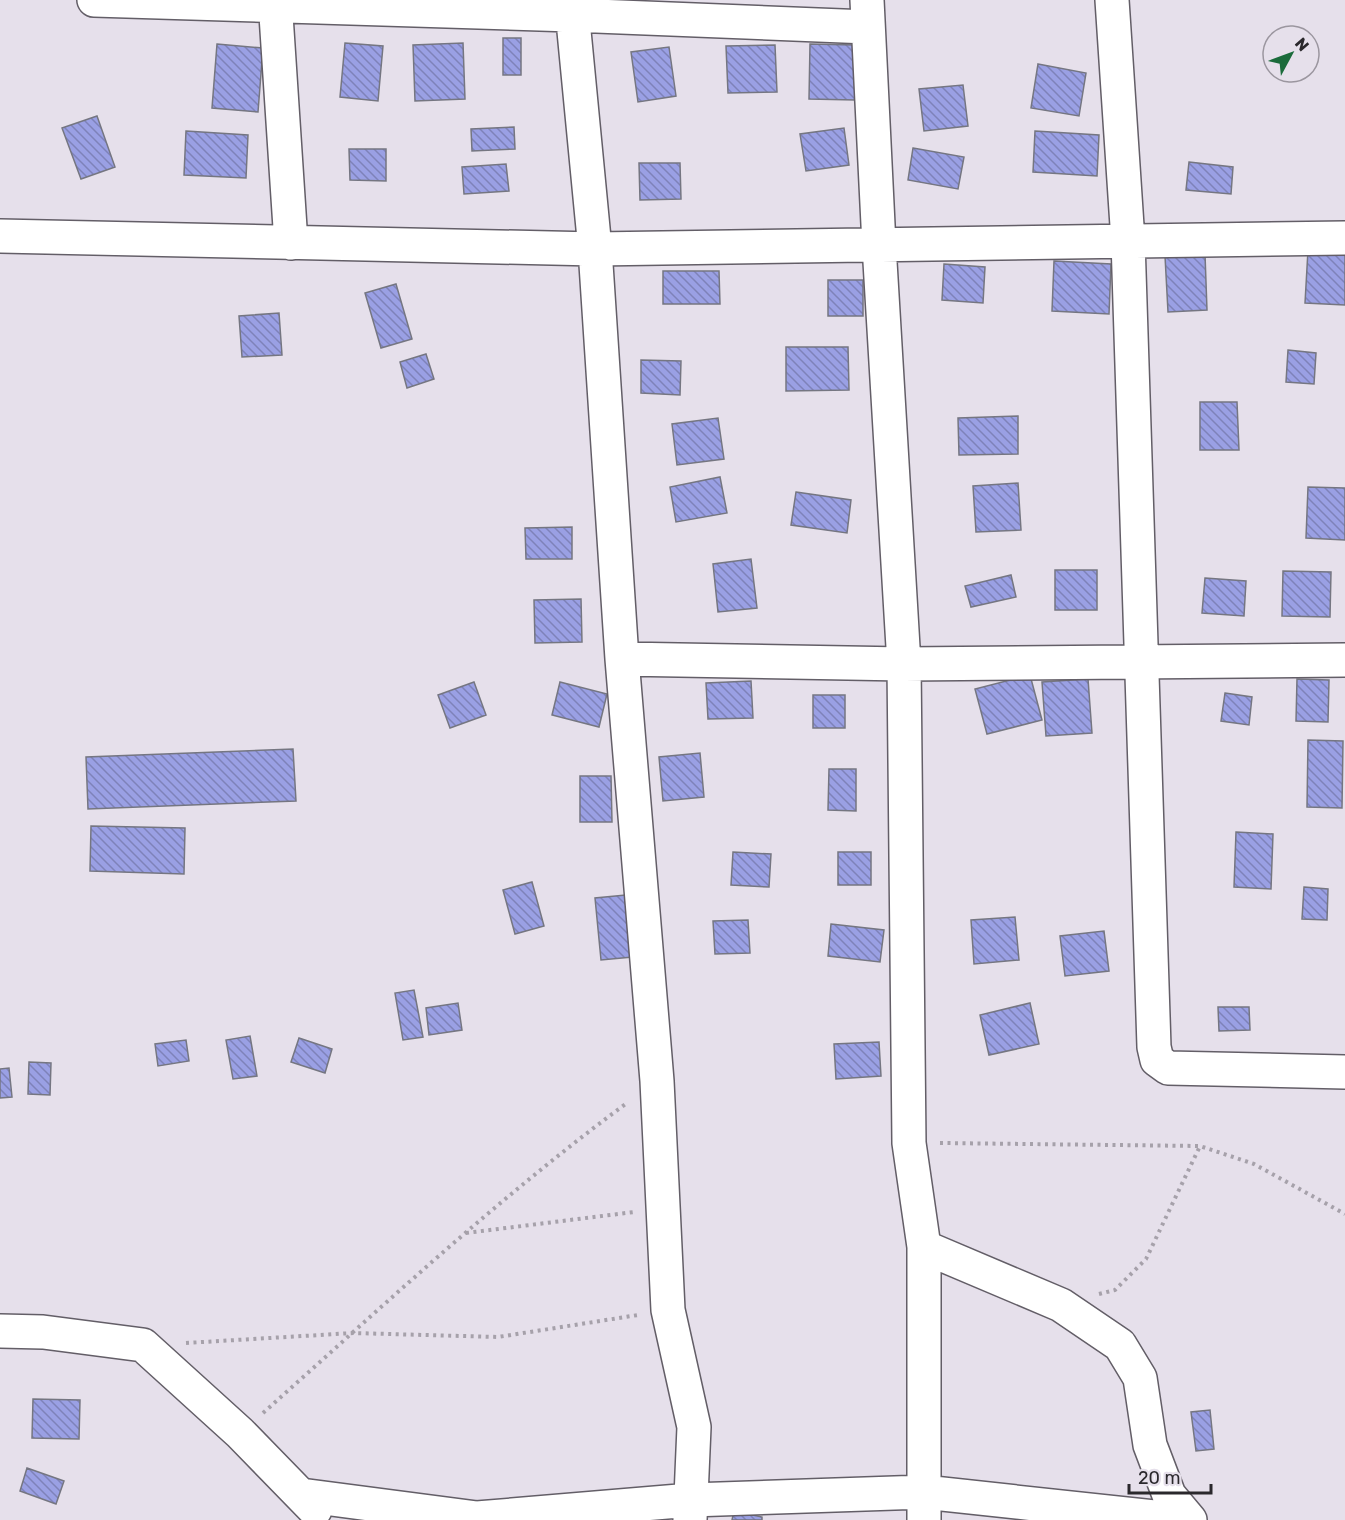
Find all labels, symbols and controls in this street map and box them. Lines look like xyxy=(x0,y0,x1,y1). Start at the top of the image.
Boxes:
north arrow xyxy=(1261,24,1321,84)
text: N xyxy=(1291,34,1313,55)
scale bar xyxy=(1129,1457,1212,1495)
text: 20 m xyxy=(1138,1467,1180,1489)

